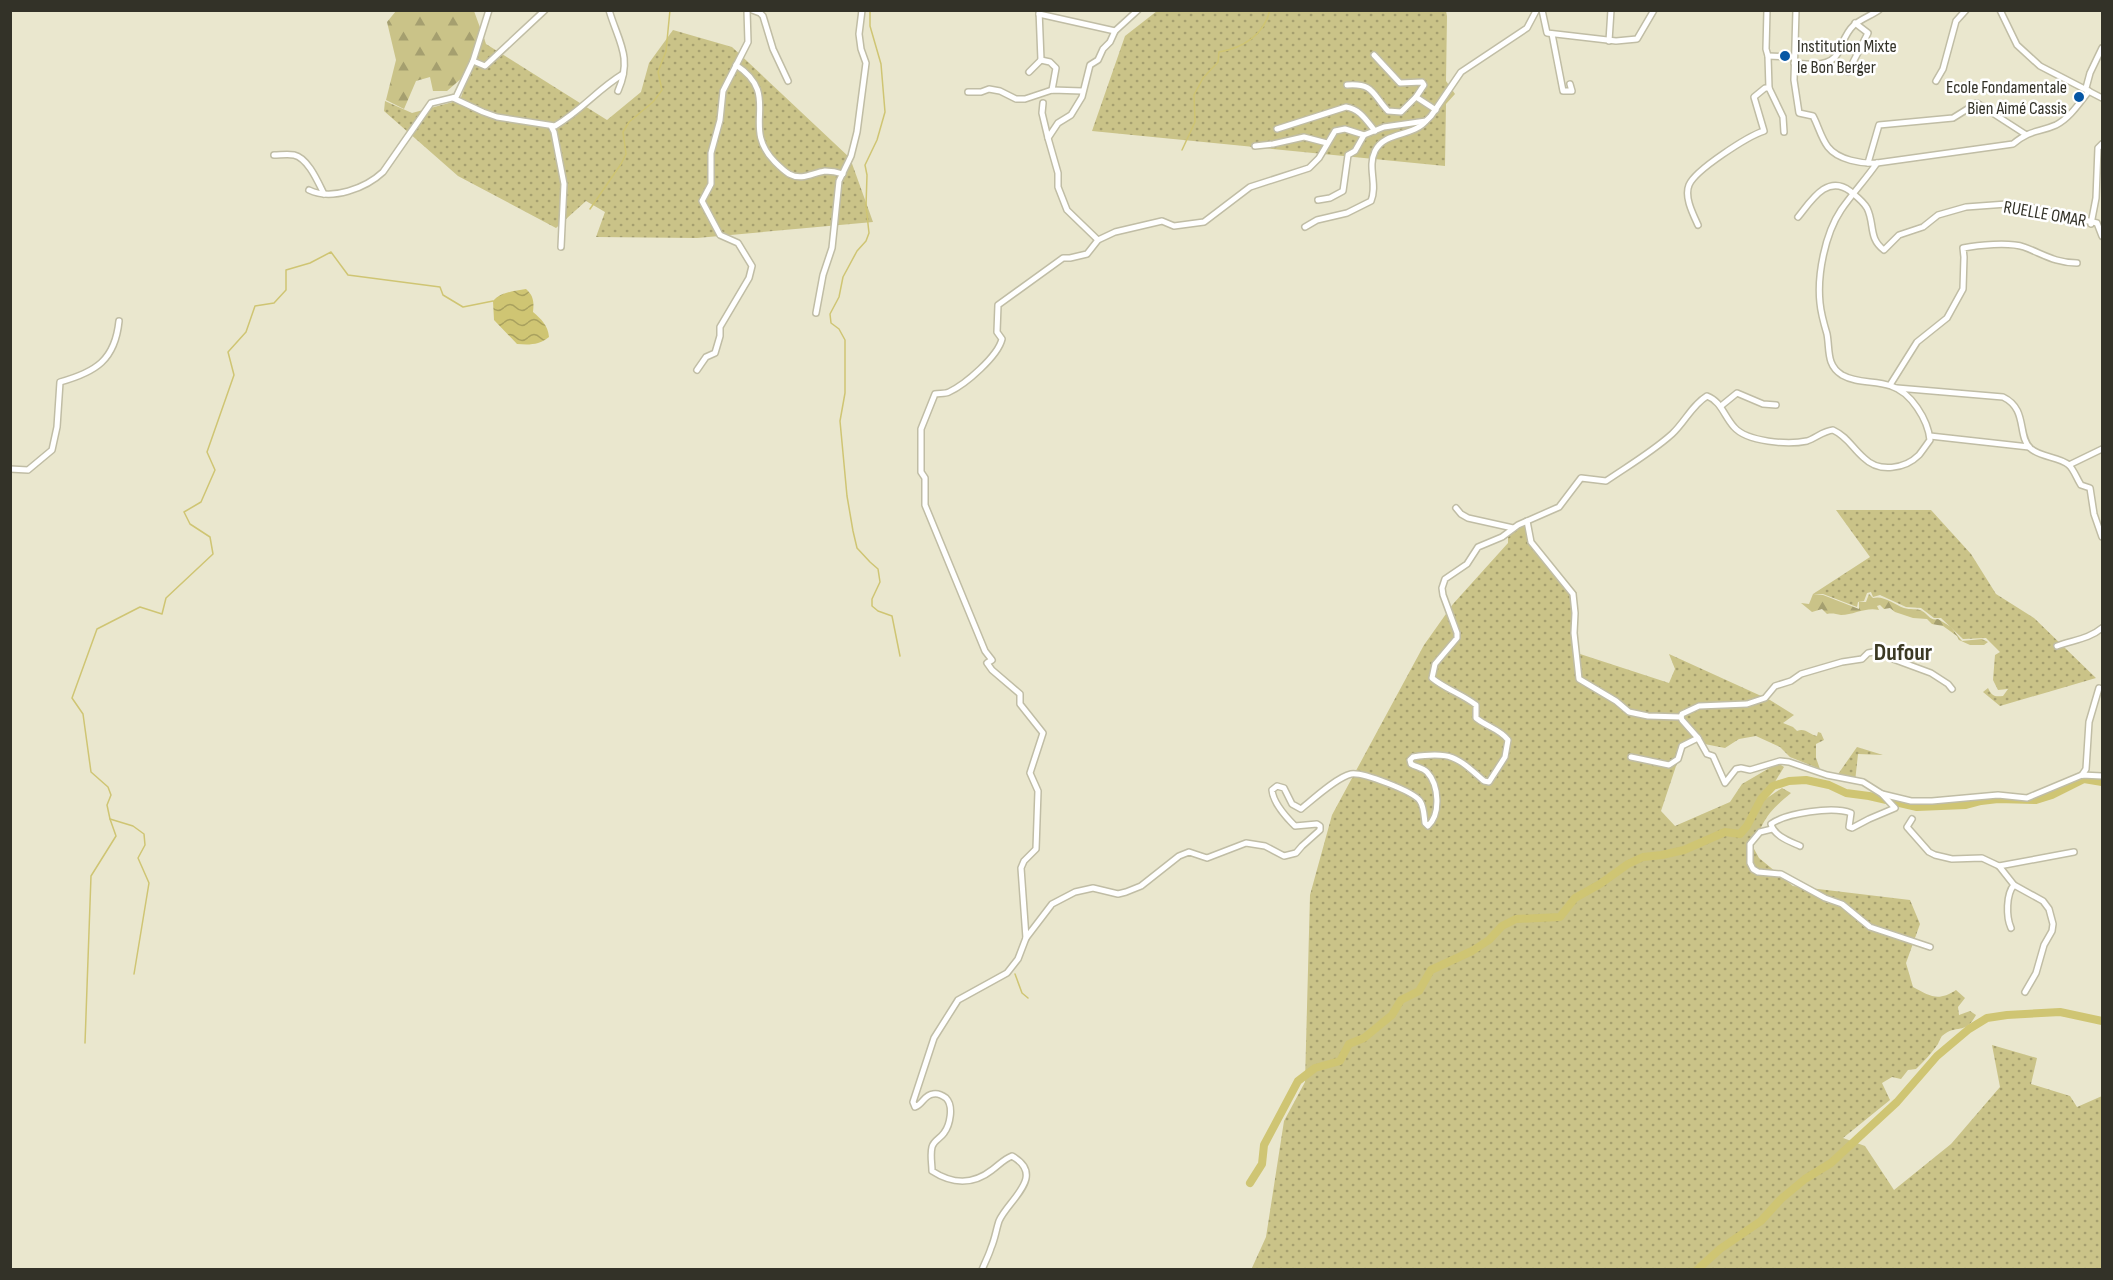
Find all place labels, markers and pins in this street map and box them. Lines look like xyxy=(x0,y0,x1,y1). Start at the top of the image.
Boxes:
place label: Institution Mixte le Bon Berger xyxy=(1797,36,1897,78)
marker: Institution Mixte le Bon Berger xyxy=(1778,49,1792,63)
place label: Ecole Fondamentale Bien Aimé Cassis xyxy=(1946,77,2067,119)
marker: Ecole Fondamentale Bien Aimé Cassis xyxy=(2072,90,2086,104)

